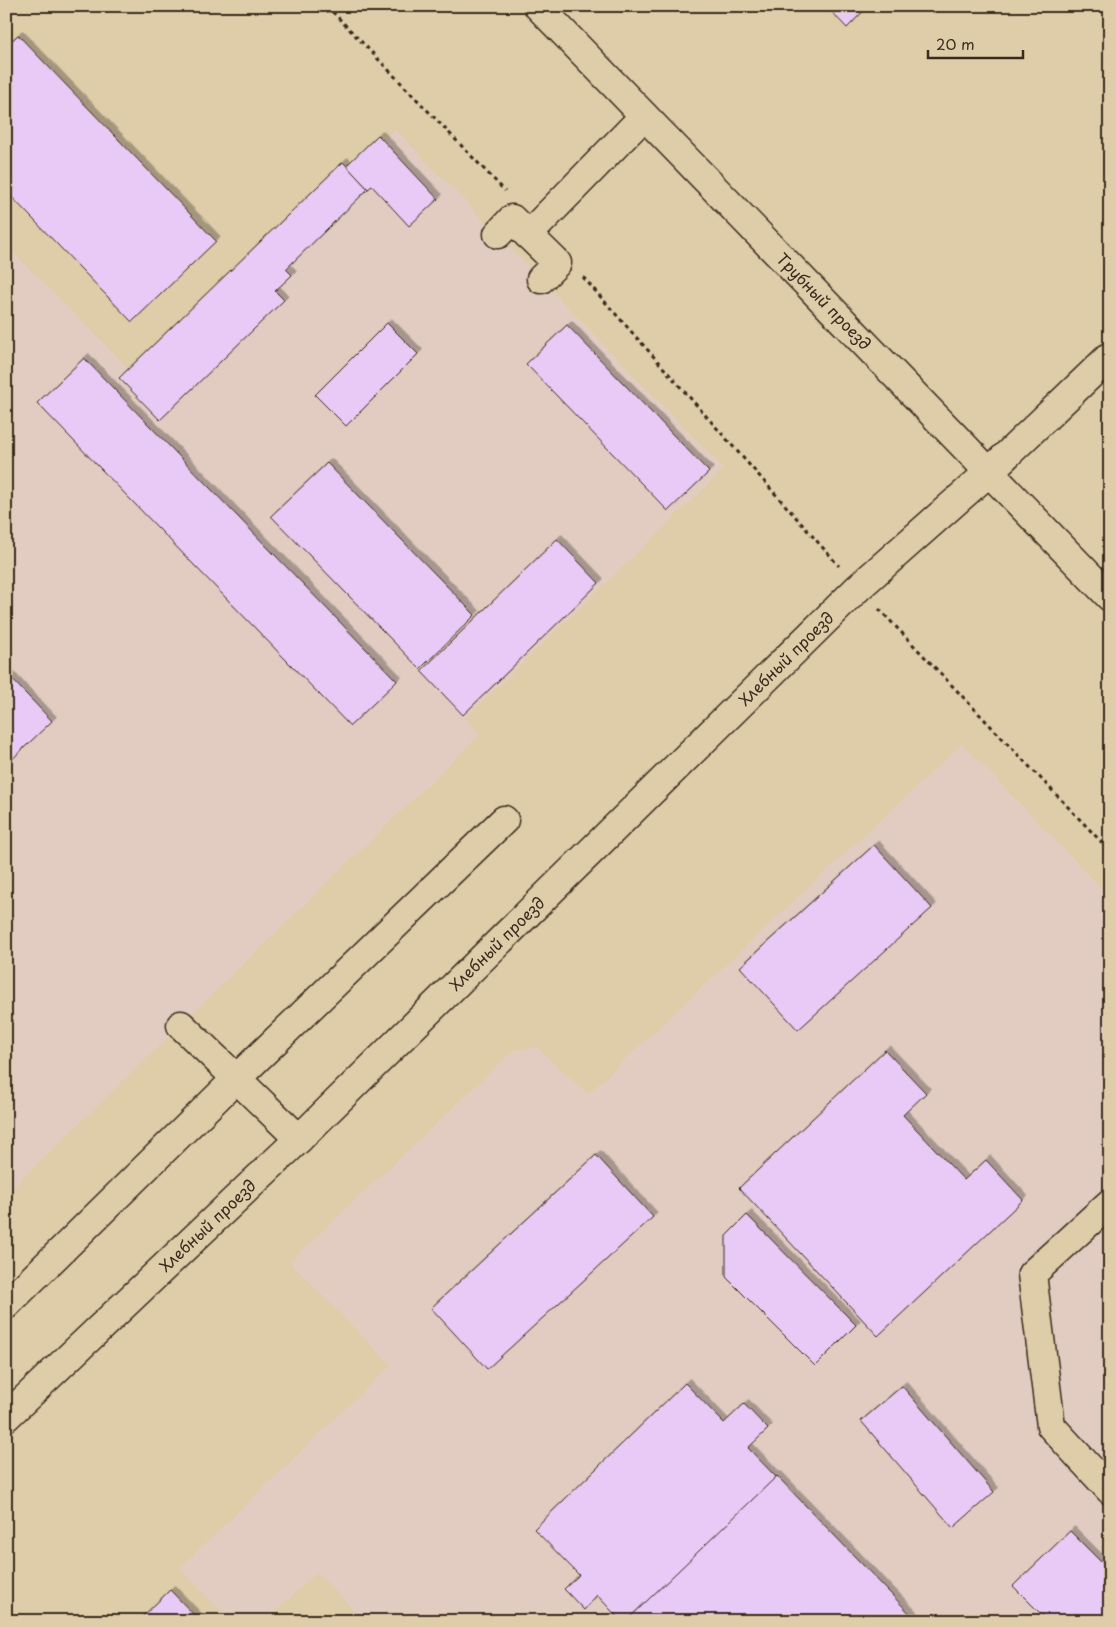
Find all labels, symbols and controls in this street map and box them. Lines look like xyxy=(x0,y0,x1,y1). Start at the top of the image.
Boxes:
scale bar xyxy=(928,28,1024,60)
text: 20 m xyxy=(936,32,975,55)
street label: Трубный проезд xyxy=(772,247,877,355)
street label: Хлебный проезд xyxy=(732,605,839,711)
street label: Хлебный проезд xyxy=(443,890,550,996)
street label: Хлебный проезд xyxy=(153,1173,261,1277)

